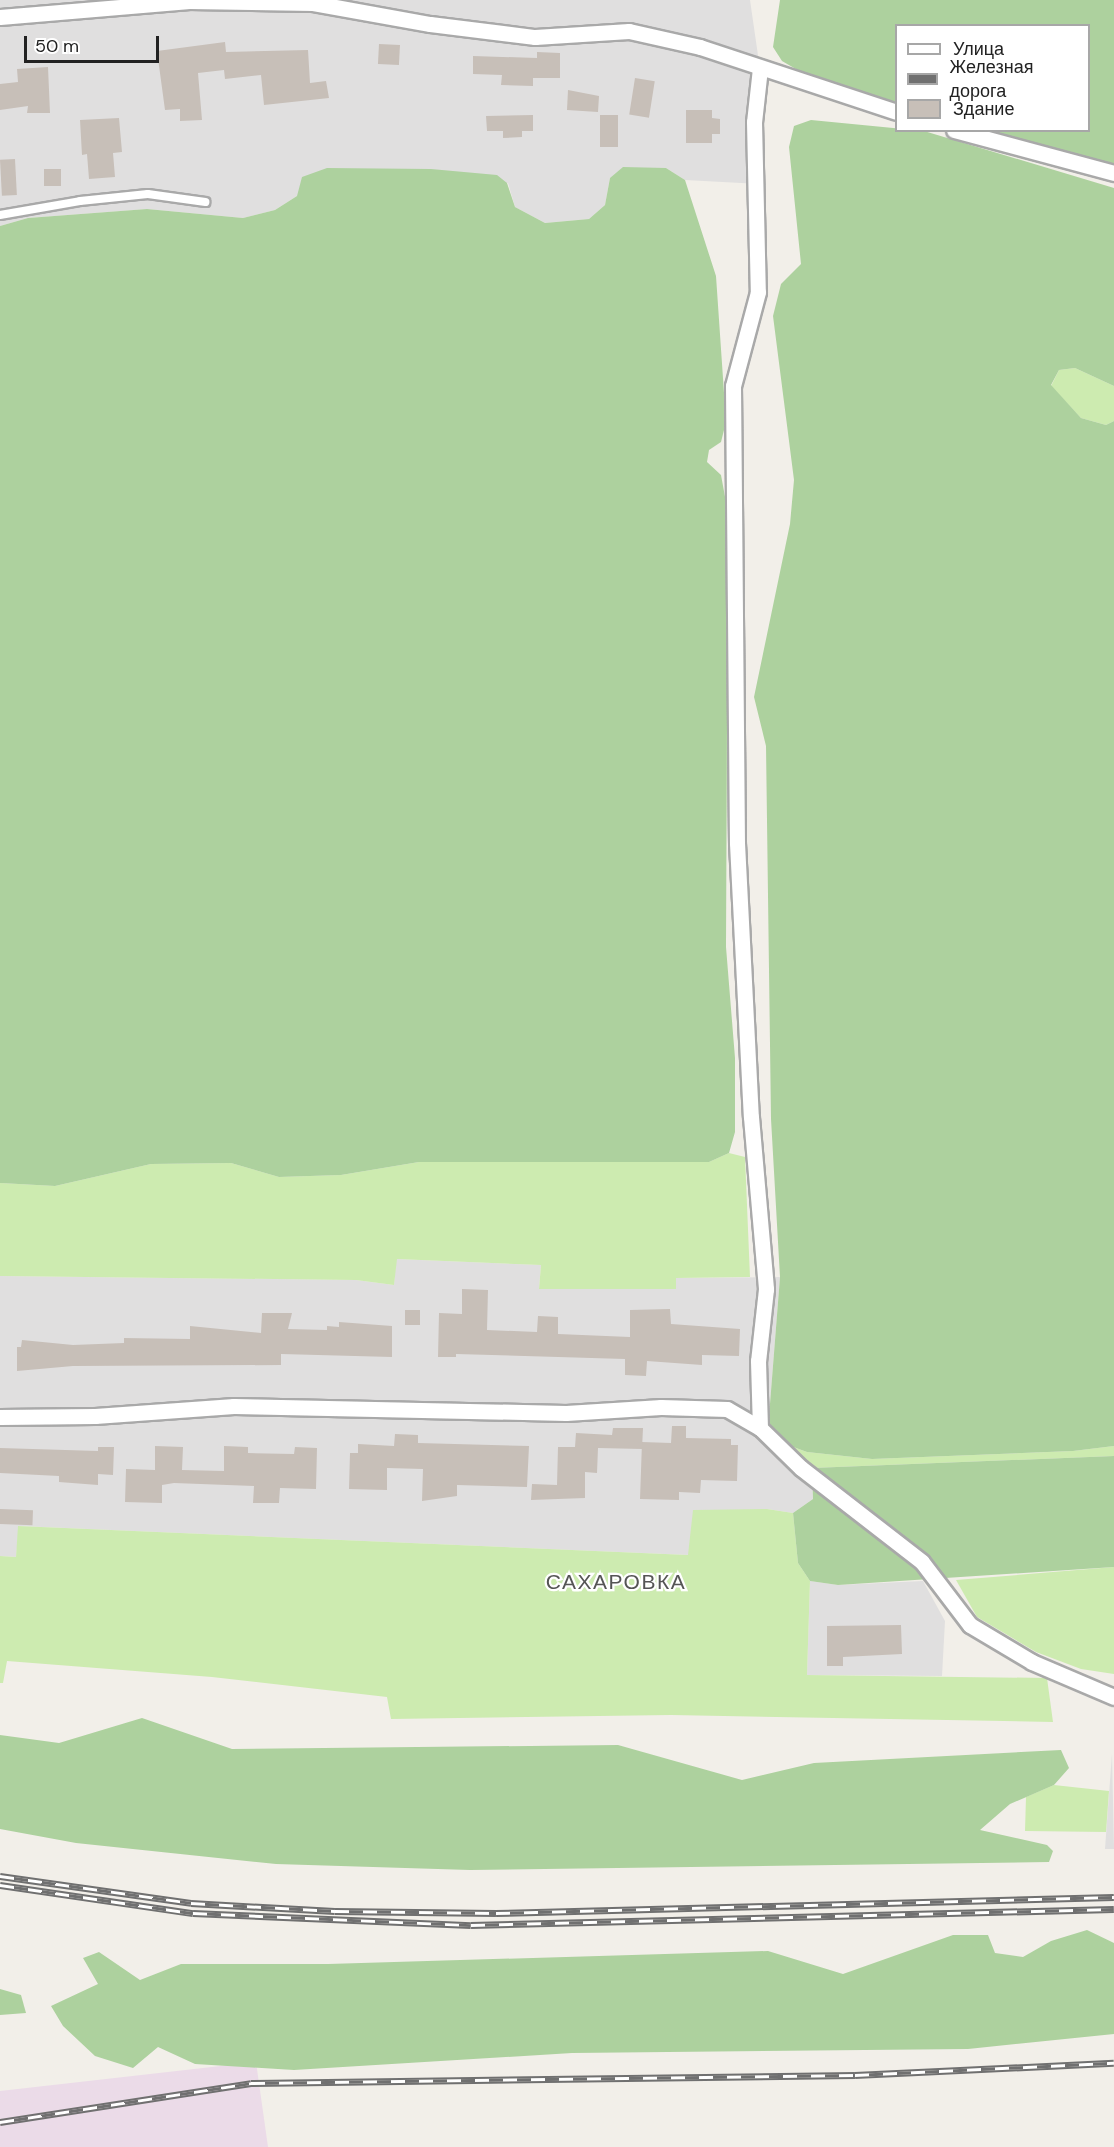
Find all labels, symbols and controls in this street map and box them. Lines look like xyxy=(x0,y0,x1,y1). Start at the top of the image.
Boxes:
scale bar xyxy=(27,24,162,62)
legend xyxy=(895,24,1090,132)
text: 50 m xyxy=(35,34,79,58)
text: Улица xyxy=(953,37,1004,61)
text: Железная дорога xyxy=(950,55,1033,103)
text: Здание xyxy=(953,97,1014,121)
district label: САХАРОВКА xyxy=(546,1569,686,1595)

